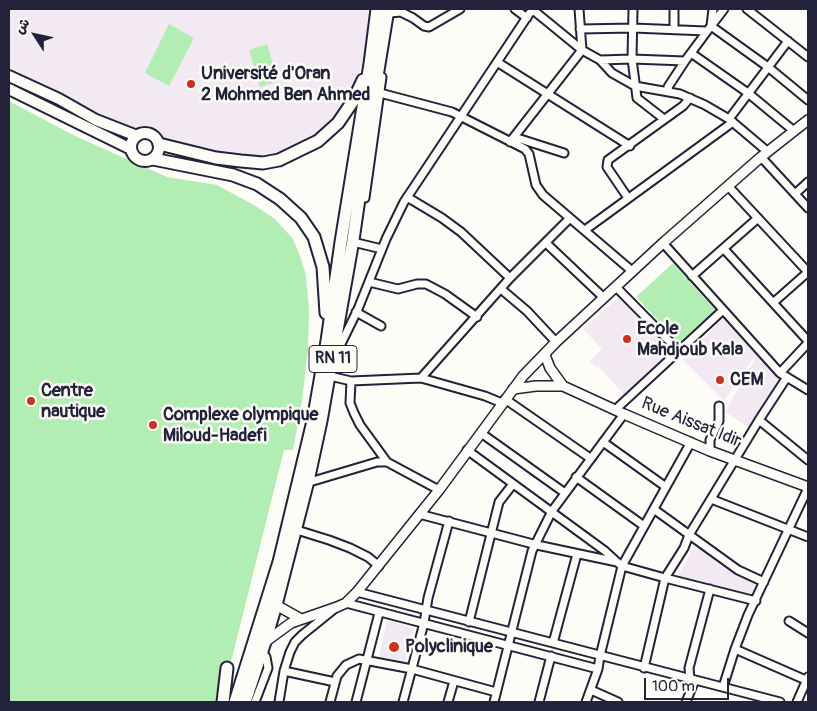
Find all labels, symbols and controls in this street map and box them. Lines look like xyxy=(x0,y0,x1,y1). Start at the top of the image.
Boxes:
north arrow xyxy=(10,10,60,60)
text: ش xyxy=(11,15,34,37)
place label: Université d'Oran 2 Mohmed Ben Ahmed xyxy=(201,63,370,106)
marker: Université d'Oran 2 Mohmed Ben Ahmed xyxy=(185,78,197,90)
place label: Ecole Mahdjoub Kala xyxy=(637,318,743,360)
marker: Ecole Mahdjoub Kala xyxy=(621,333,633,345)
road number: RN 11 xyxy=(309,346,357,372)
place label: CEM xyxy=(730,369,763,391)
marker: CEM xyxy=(714,374,726,386)
place label: Centre nautique xyxy=(41,380,105,422)
street label: Rue Aissat Idir xyxy=(638,393,744,453)
marker: Centre nautique xyxy=(25,395,37,407)
place label: Complexe olympique Miloud-Hadefi xyxy=(163,404,318,446)
marker: Complexe olympique Miloud-Hadefi xyxy=(147,419,159,431)
place label: Polyclinique xyxy=(405,636,493,658)
marker: Polyclinique xyxy=(387,640,401,654)
scale bar xyxy=(647,668,732,700)
text: 100 m xyxy=(652,677,695,696)

